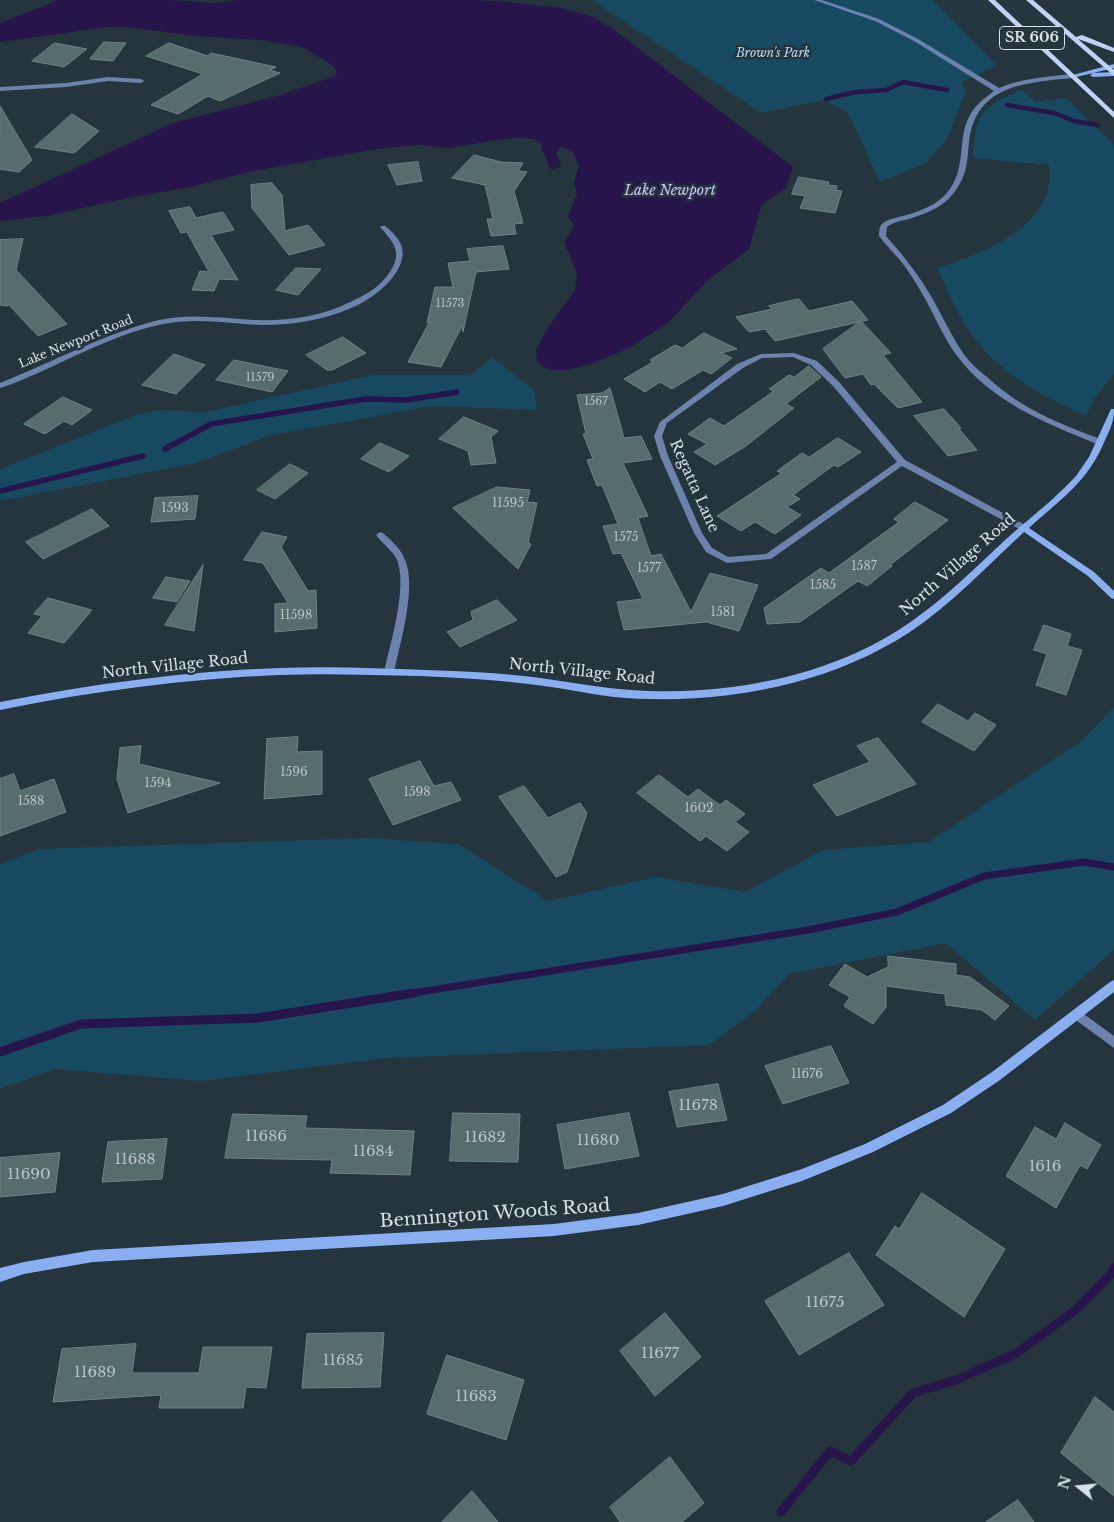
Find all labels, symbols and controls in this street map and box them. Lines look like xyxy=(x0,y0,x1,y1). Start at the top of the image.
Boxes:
road number: SR 606 xyxy=(1000,26,1064,49)
park label: Brown's Park xyxy=(736,47,810,61)
water label: Lake Newport xyxy=(624,183,716,199)
house number: 11573 xyxy=(436,297,464,311)
street label: Lake Newport Road xyxy=(17,313,135,371)
house number: 11579 xyxy=(246,371,274,385)
house number: 1567 xyxy=(584,395,608,409)
street label: Regatta Lane xyxy=(666,437,722,535)
house number: 11595 xyxy=(492,497,524,511)
house number: 1593 xyxy=(161,502,189,516)
street label: North Village Road xyxy=(897,510,1019,620)
house number: 1575 xyxy=(614,531,638,545)
house number: 1587 xyxy=(851,560,877,574)
house number: 1577 xyxy=(637,562,661,576)
house number: 1585 xyxy=(810,579,836,593)
house number: 1581 xyxy=(711,606,735,620)
house number: 11598 xyxy=(280,609,312,623)
street label: North Village Road xyxy=(101,649,249,683)
street label: North Village Road xyxy=(508,655,656,689)
house number: 1596 xyxy=(280,766,308,780)
house number: 1594 xyxy=(145,777,171,791)
house number: 1598 xyxy=(403,786,431,800)
house number: 1588 xyxy=(18,795,44,809)
house number: 1602 xyxy=(684,802,714,816)
house number: 11676 xyxy=(791,1068,823,1082)
house number: 11678 xyxy=(678,1097,718,1115)
house number: 11686 xyxy=(245,1128,287,1146)
house number: 11682 xyxy=(464,1129,506,1147)
house number: 11680 xyxy=(577,1132,619,1150)
house number: 11684 xyxy=(353,1143,393,1161)
house number: 11688 xyxy=(114,1151,156,1169)
house number: 1616 xyxy=(1029,1158,1061,1176)
house number: 11690 xyxy=(7,1166,51,1184)
street label: Bennington Woods Road xyxy=(379,1195,611,1233)
house number: 11675 xyxy=(806,1294,844,1312)
house number: 11677 xyxy=(641,1345,679,1363)
house number: 11685 xyxy=(323,1352,363,1370)
house number: 11689 xyxy=(74,1364,116,1382)
house number: 11683 xyxy=(455,1388,497,1406)
north arrow xyxy=(1054,1462,1104,1512)
text: N xyxy=(1054,1474,1075,1492)

